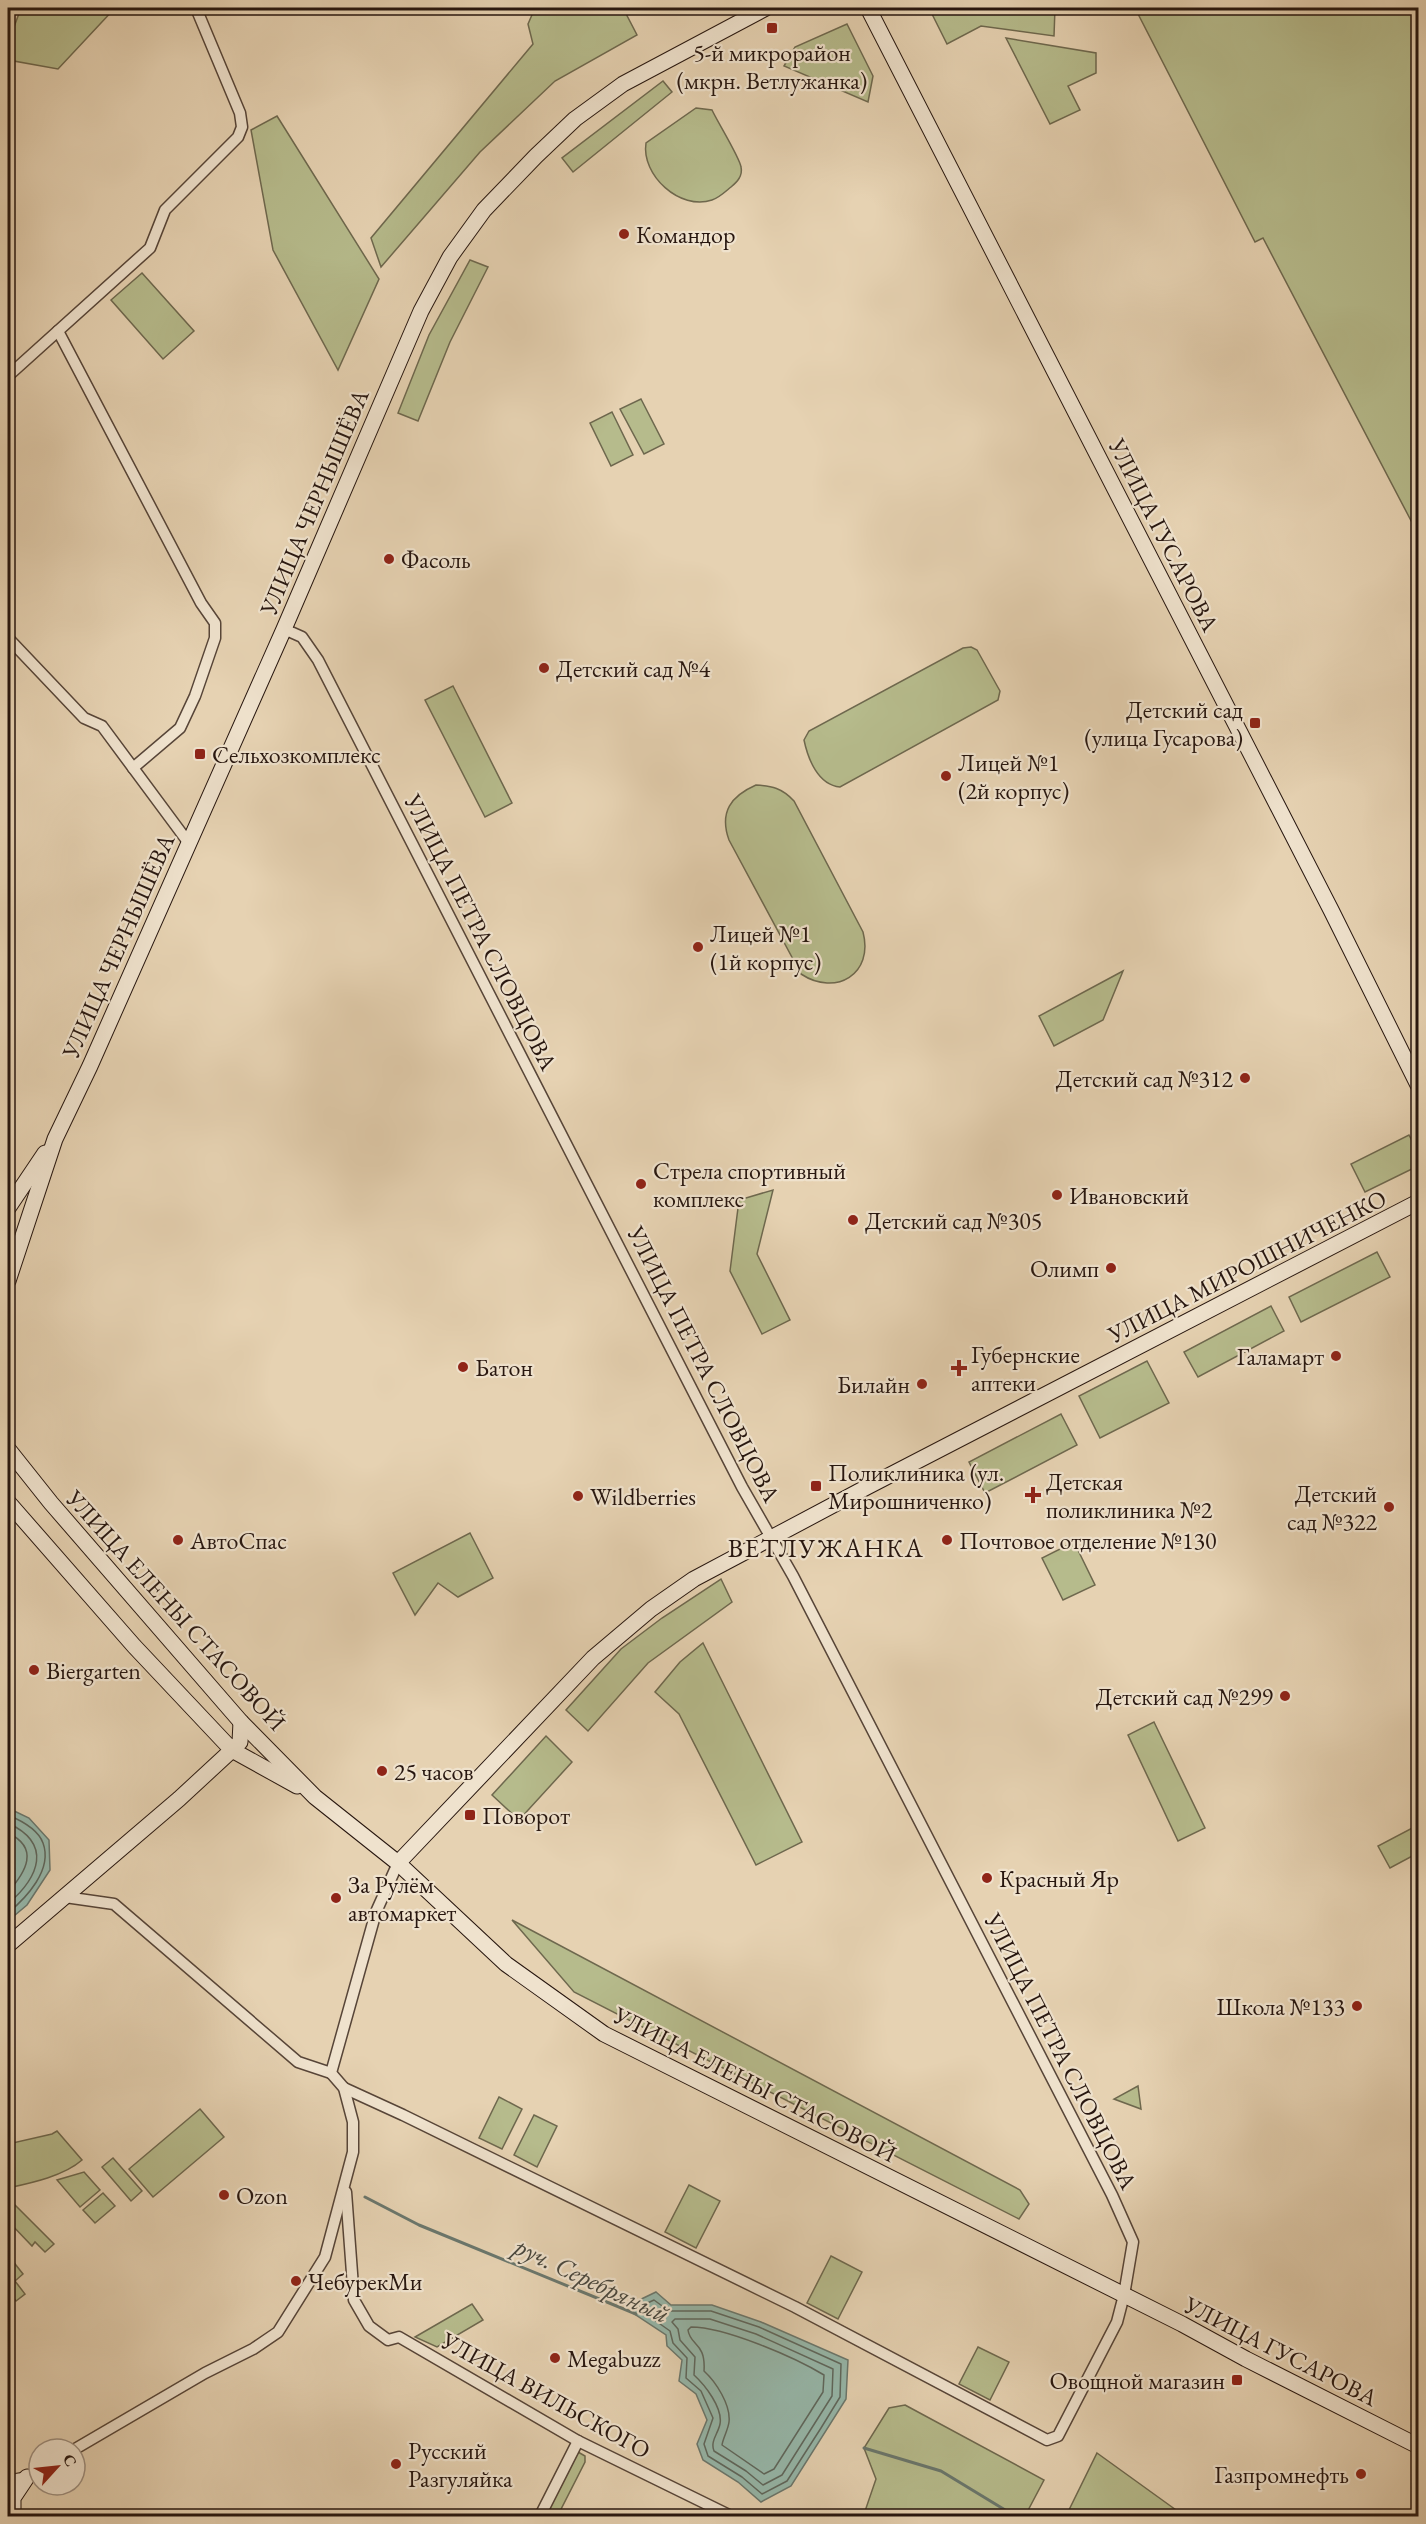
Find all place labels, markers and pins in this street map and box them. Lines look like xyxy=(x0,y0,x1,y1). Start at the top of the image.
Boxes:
marker: 5-й микрорайон (мкрн. Ветлужанка) xyxy=(765,21,779,35)
place label: 5-й микрорайон (мкрн. Ветлужанка) xyxy=(677,37,867,96)
place label: Командор xyxy=(636,219,735,250)
marker: Командор xyxy=(617,227,631,241)
place label: Фасоль xyxy=(401,544,471,575)
marker: Фасоль xyxy=(382,552,396,566)
place label: Детский сад №4 xyxy=(556,653,711,684)
marker: Детский сад №4 xyxy=(537,661,551,675)
place label: Детский сад (улица Гусарова) xyxy=(1084,694,1243,753)
marker: Детский сад (улица Гусарова) xyxy=(1248,716,1262,730)
place label: Сельхозкомплекс xyxy=(212,739,381,770)
marker: Сельхозкомплекс xyxy=(193,747,207,761)
place label: Лицей №1 (2й корпус) xyxy=(958,747,1069,806)
marker: Лицей №1 (2й корпус) xyxy=(939,769,953,783)
place label: Лицей №1 (1й корпус) xyxy=(710,918,821,977)
marker: Лицей №1 (1й корпус) xyxy=(691,940,705,954)
place label: Детский сад №312 xyxy=(1056,1063,1233,1094)
marker: Детский сад №312 xyxy=(1238,1071,1252,1085)
place label: Стрела спортивный комплекс xyxy=(653,1155,846,1214)
marker: Стрела спортивный комплекс xyxy=(634,1177,648,1191)
place label: Ивановский xyxy=(1069,1180,1189,1211)
marker: Ивановский xyxy=(1050,1188,1064,1202)
place label: Детский сад №305 xyxy=(865,1205,1042,1236)
marker: Детский сад №305 xyxy=(846,1213,860,1227)
place label: Олимп xyxy=(1030,1253,1099,1284)
marker: Олимп xyxy=(1104,1261,1118,1275)
place label: Губернские аптеки xyxy=(971,1339,1080,1398)
place label: Галамарт xyxy=(1237,1341,1324,1372)
marker: Галамарт xyxy=(1329,1349,1343,1363)
place label: Батон xyxy=(475,1352,533,1383)
marker: Батон xyxy=(456,1360,470,1374)
marker: Губернские аптеки xyxy=(952,1361,966,1375)
place label: Билайн xyxy=(837,1369,910,1400)
marker: Билайн xyxy=(915,1377,929,1391)
place label: Поликлиника (ул. Мирошниченко) xyxy=(828,1457,1004,1516)
place label: Детская поликлиника №2 xyxy=(1046,1466,1213,1525)
place label: Детский сад №322 xyxy=(1287,1478,1377,1537)
marker: Поликлиника (ул. Мирошниченко) xyxy=(809,1479,823,1493)
place label: Wildberries xyxy=(590,1481,696,1512)
marker: Детская поликлиника №2 xyxy=(1024,1486,1042,1504)
marker: Wildberries xyxy=(571,1489,585,1503)
marker: Детский сад №322 xyxy=(1382,1500,1396,1514)
place label: АвтоСпас xyxy=(189,1525,287,1556)
place label: Почтовое отделение №130 xyxy=(959,1525,1216,1556)
marker: АвтоСпас xyxy=(171,1533,185,1547)
marker: Почтовое отделение №130 xyxy=(940,1533,954,1547)
place label: Biergarten xyxy=(46,1655,141,1686)
marker: Biergarten xyxy=(27,1663,41,1677)
place label: Детский сад №299 xyxy=(1096,1681,1273,1712)
marker: Детский сад №299 xyxy=(1278,1689,1292,1703)
place label: 25 часов xyxy=(394,1756,474,1787)
marker: 25 часов xyxy=(375,1764,389,1778)
place label: Поворот xyxy=(482,1800,570,1831)
marker: Поворот xyxy=(463,1808,477,1822)
place label: Красный Яр xyxy=(999,1863,1119,1894)
place label: За Рулём автомаркет xyxy=(348,1869,457,1928)
marker: Красный Яр xyxy=(980,1871,994,1885)
marker: За Рулём автомаркет xyxy=(329,1891,343,1905)
place label: Школа №133 xyxy=(1217,1991,1345,2022)
marker: Школа №133 xyxy=(1350,1999,1364,2013)
place label: Ozon xyxy=(236,2180,288,2211)
marker: Ozon xyxy=(217,2188,231,2202)
place label: ЧебурекМи xyxy=(308,2266,423,2297)
marker: ЧебурекМи xyxy=(289,2274,303,2288)
place label: Megabuzz xyxy=(567,2343,661,2374)
marker: Megabuzz xyxy=(548,2351,562,2365)
place label: Овощной магазин xyxy=(1049,2365,1225,2396)
marker: Овощной магазин xyxy=(1230,2373,1244,2387)
place label: Русский Разгуляйка xyxy=(408,2435,513,2494)
marker: Русский Разгуляйка xyxy=(389,2457,403,2471)
place label: Газпромнефть xyxy=(1214,2459,1349,2490)
marker: Газпромнефть xyxy=(1354,2467,1368,2481)

